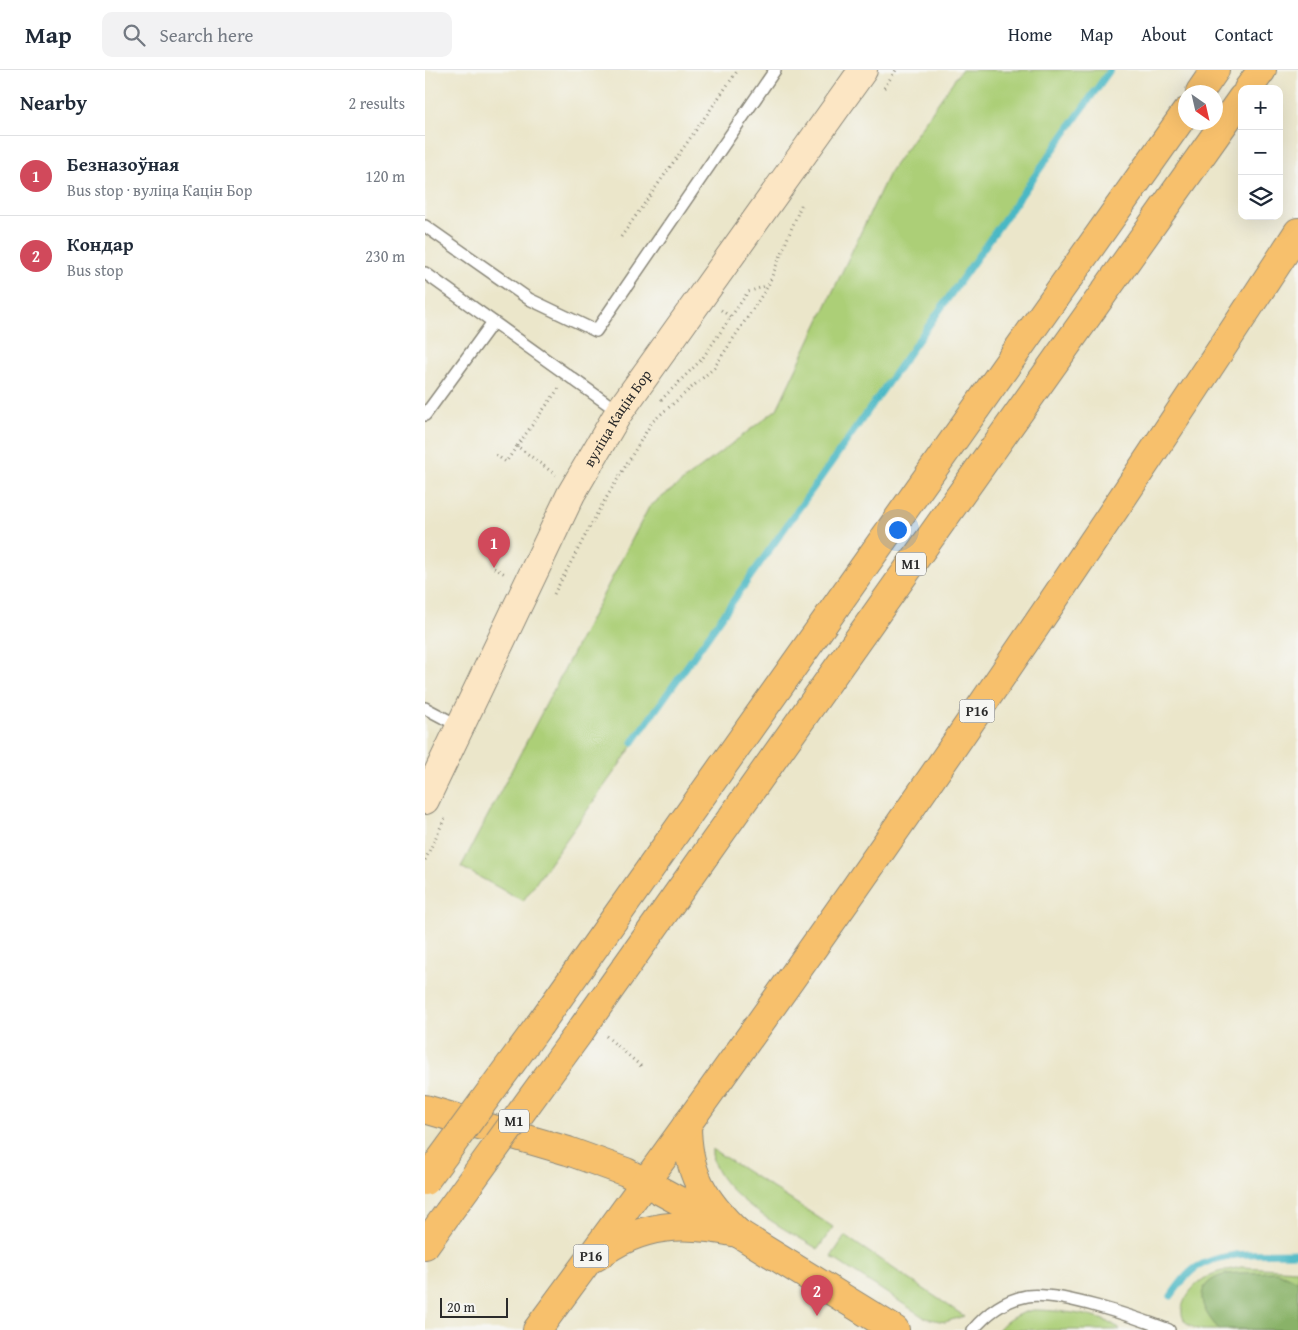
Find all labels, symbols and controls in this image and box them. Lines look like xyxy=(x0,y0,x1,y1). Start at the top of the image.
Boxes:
search box xyxy=(102,12,452,57)
text: Map xyxy=(25,17,72,52)
icon: search xyxy=(120,21,148,49)
text: Search here xyxy=(160,21,253,49)
text: Home xyxy=(1008,21,1052,48)
text: Map xyxy=(1080,21,1113,48)
text: About xyxy=(1141,21,1187,48)
text: Contact xyxy=(1215,21,1273,48)
north arrow xyxy=(1178,85,1223,130)
map controls xyxy=(1238,85,1283,220)
button: + xyxy=(1238,85,1283,130)
text: Nearby xyxy=(20,87,87,118)
text: 2 results xyxy=(348,91,405,115)
button: − xyxy=(1238,130,1283,175)
text: Безназоўная xyxy=(67,150,179,178)
text: 1 xyxy=(32,164,40,188)
text: 120 m xyxy=(365,164,405,188)
button: layers xyxy=(1238,175,1283,220)
text: Bus stop · вуліца Кацін Бор xyxy=(67,178,252,202)
text: Кондар xyxy=(67,230,134,258)
text: 2 xyxy=(32,244,40,268)
text: 230 m xyxy=(365,244,405,268)
text: Bus stop xyxy=(67,258,123,282)
street label: вуліца Кацін Бор xyxy=(578,365,656,471)
your location xyxy=(885,517,911,543)
pin: 1 xyxy=(478,527,510,568)
road number: М1 xyxy=(896,552,926,576)
road number: Р16 xyxy=(959,700,995,722)
road number: М1 xyxy=(499,1110,529,1132)
road number: Р16 xyxy=(573,1244,609,1268)
pin: 2 xyxy=(801,1275,833,1316)
scale bar xyxy=(440,1295,507,1318)
text: 20 m xyxy=(447,1297,475,1317)

